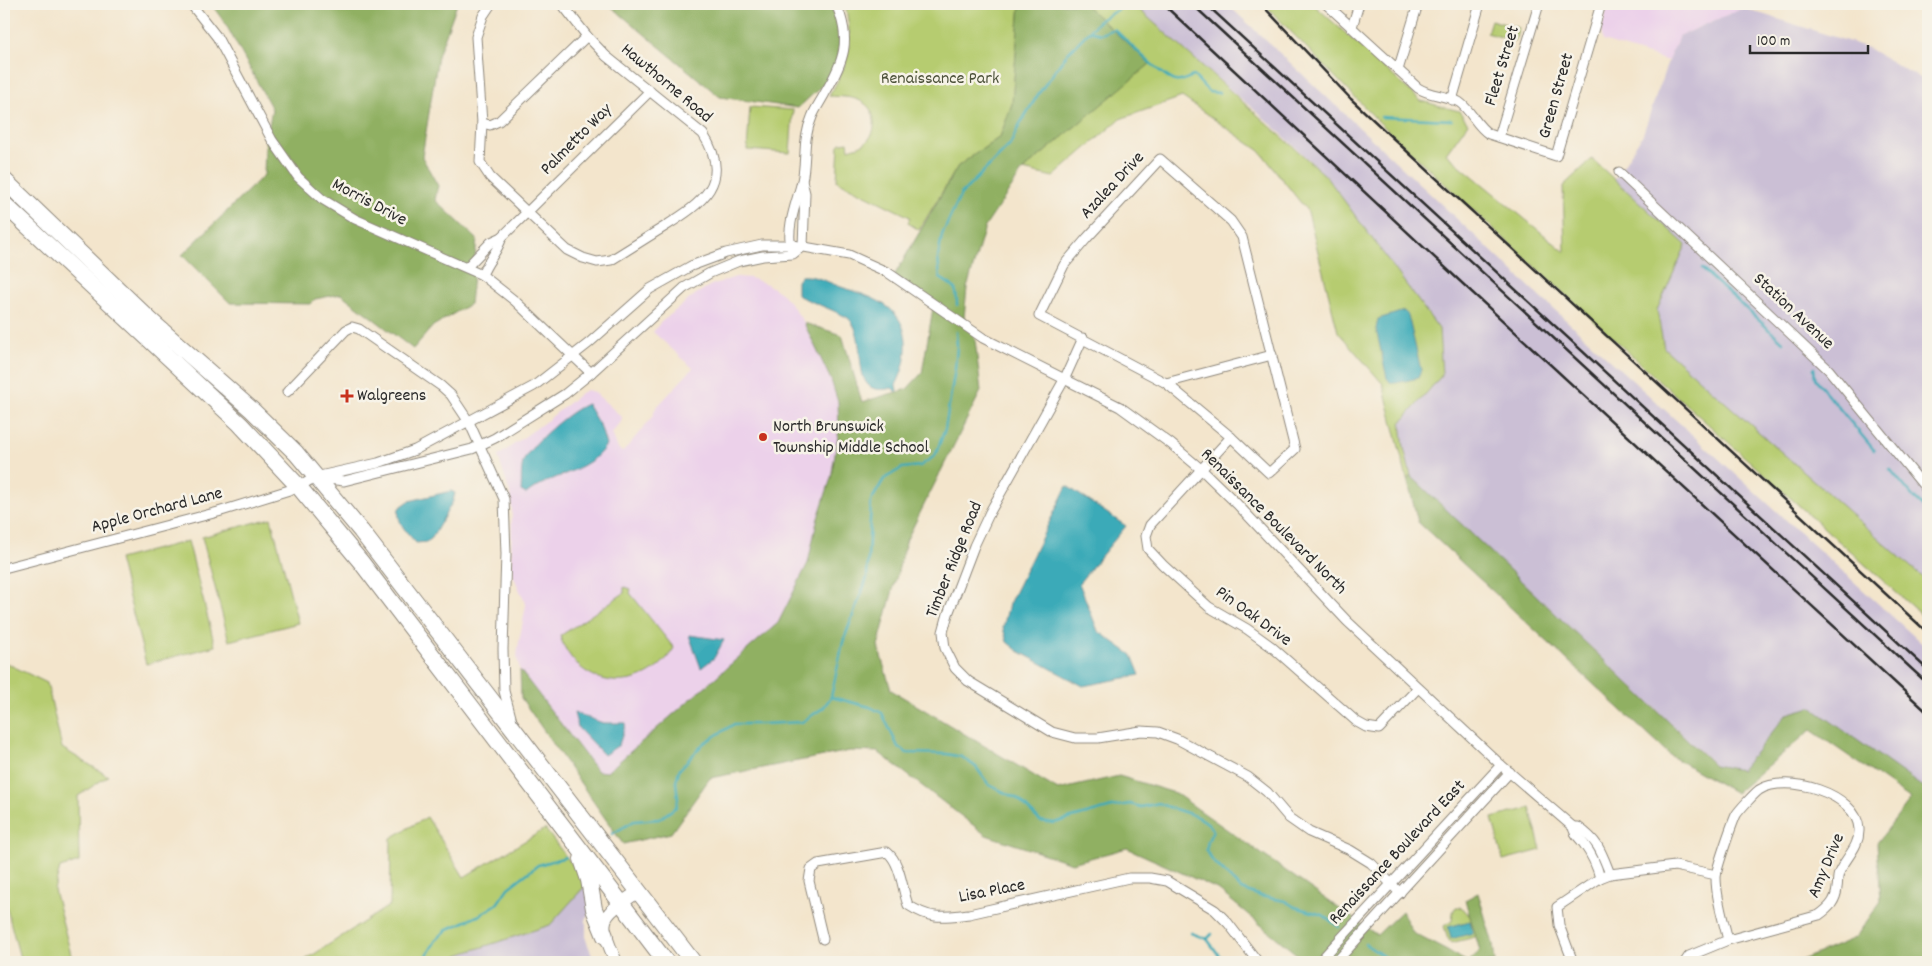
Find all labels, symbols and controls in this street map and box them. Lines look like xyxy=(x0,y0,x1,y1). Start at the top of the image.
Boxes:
street label: Fleet Street xyxy=(1479,22,1527,109)
scale bar xyxy=(1750,22,1867,54)
text: 100 m xyxy=(1757,31,1790,53)
street label: Hawthorne Road xyxy=(615,38,717,130)
street label: Green Street xyxy=(1533,50,1581,142)
park label: Renaissance Park xyxy=(881,67,999,92)
street label: Palmetto Way xyxy=(535,98,619,182)
street label: Azalea Drive xyxy=(1075,146,1151,225)
street label: Morris Drive xyxy=(327,173,411,233)
street label: Station Avenue xyxy=(1747,268,1839,356)
place label: Walgreens xyxy=(357,384,426,409)
marker: Walgreens xyxy=(341,390,353,402)
place label: North Brunswick Township Middle School xyxy=(773,415,930,461)
marker: North Brunswick Township Middle School xyxy=(757,431,769,443)
street label: Renaissance Boulevard North xyxy=(1194,443,1352,601)
street label: Apple Orchard Lane xyxy=(89,481,225,541)
street label: Timber Ridge Road xyxy=(920,498,990,622)
street label: Pin Oak Drive xyxy=(1210,581,1296,653)
street label: Renaissance Boulevard East xyxy=(1324,775,1472,931)
street label: Amy Drive xyxy=(1802,830,1852,902)
street label: Lisa Place xyxy=(957,873,1027,911)

